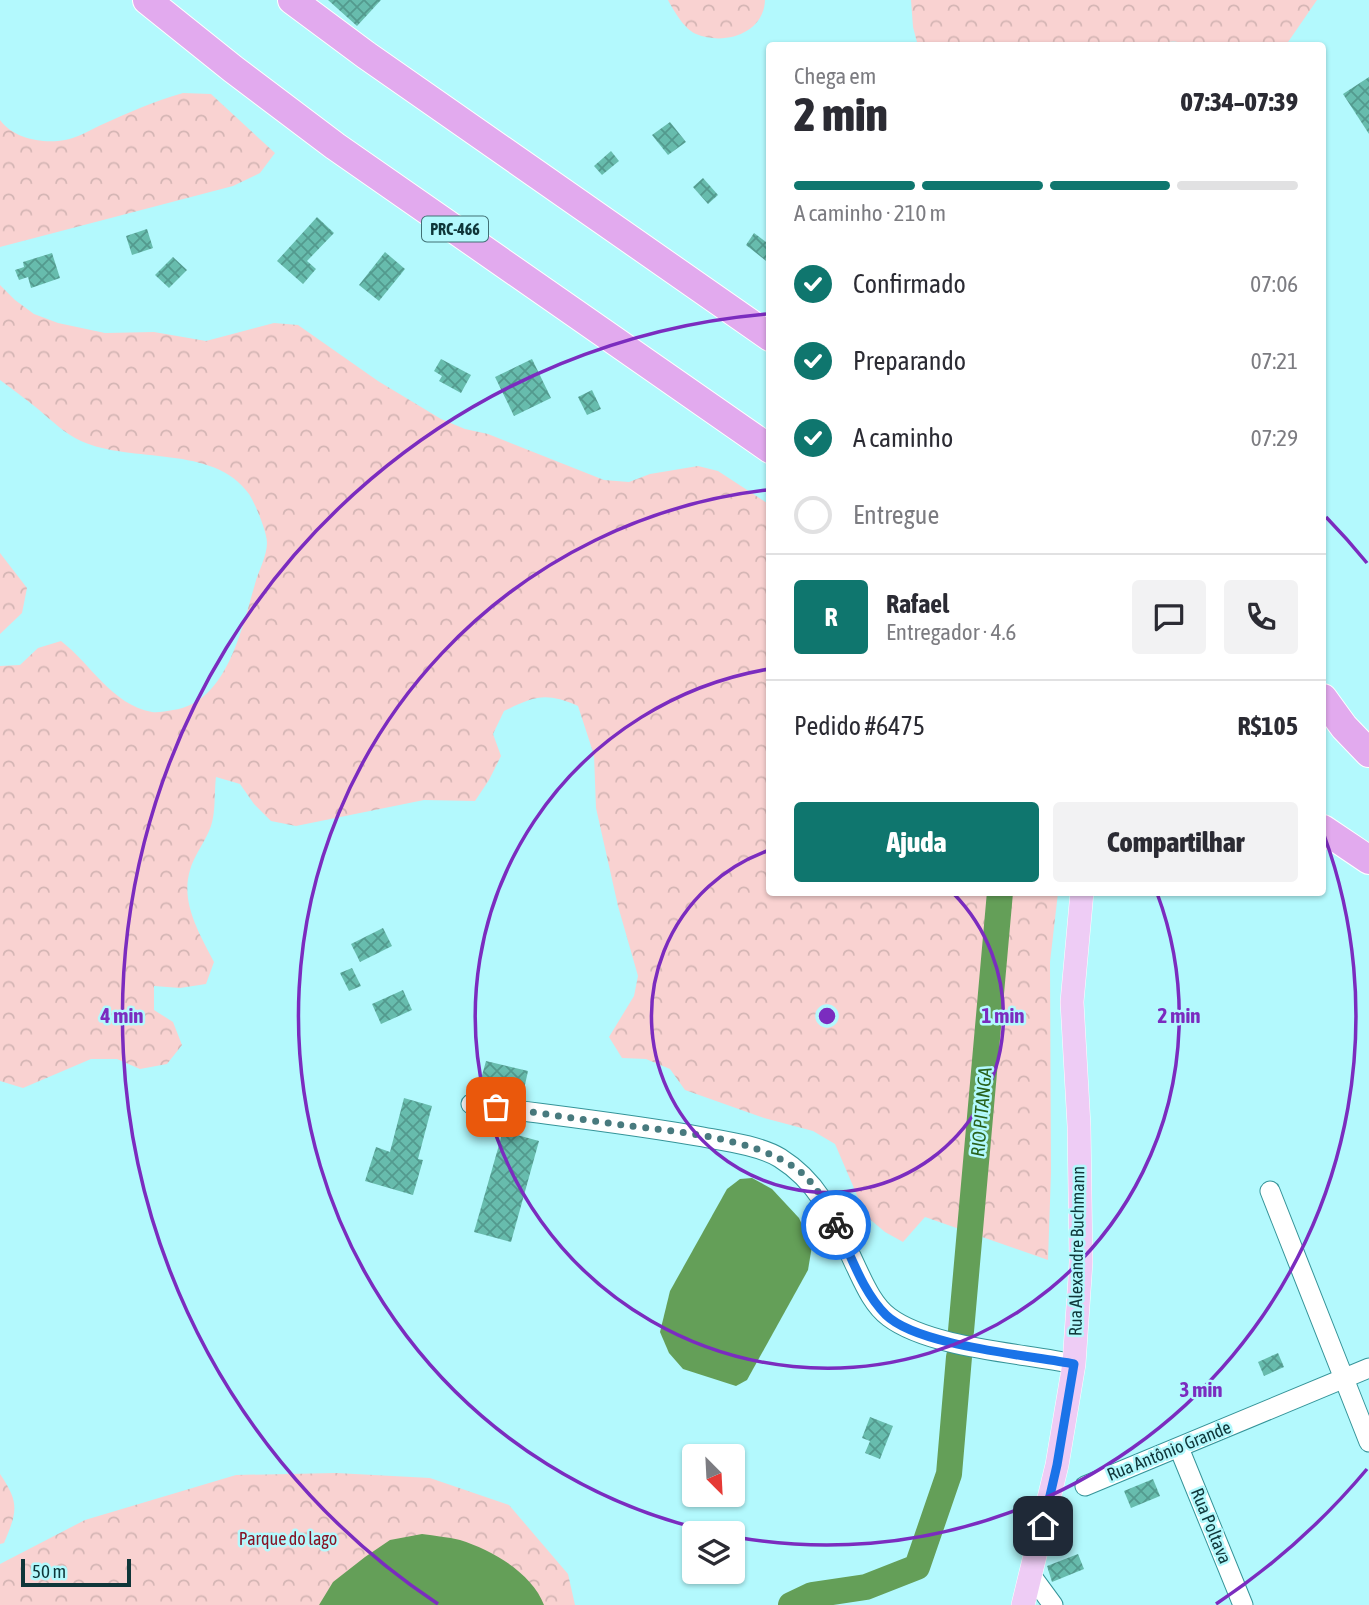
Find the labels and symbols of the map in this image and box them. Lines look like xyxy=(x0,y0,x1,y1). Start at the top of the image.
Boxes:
road number: PRC-466 xyxy=(422,216,488,242)
text: 4 min xyxy=(100,1003,143,1027)
text: 1 min xyxy=(982,1003,1024,1027)
text: 2 min xyxy=(1158,1003,1200,1027)
centre of rings xyxy=(815,1004,839,1028)
water label: RIO PITANGA xyxy=(966,1066,996,1158)
pin xyxy=(466,1077,526,1137)
street label: Rua Alexandre Buchmann xyxy=(1065,1166,1088,1336)
courier xyxy=(801,1190,871,1260)
text: 3 min xyxy=(1180,1377,1222,1401)
street label: Rua Antônio Grande xyxy=(1104,1416,1234,1485)
north arrow xyxy=(682,1444,746,1507)
street label: Rua Poltava xyxy=(1187,1485,1236,1567)
pin xyxy=(1013,1496,1073,1556)
park label: Parque do lago xyxy=(239,1528,337,1549)
scale bar xyxy=(21,1556,131,1588)

